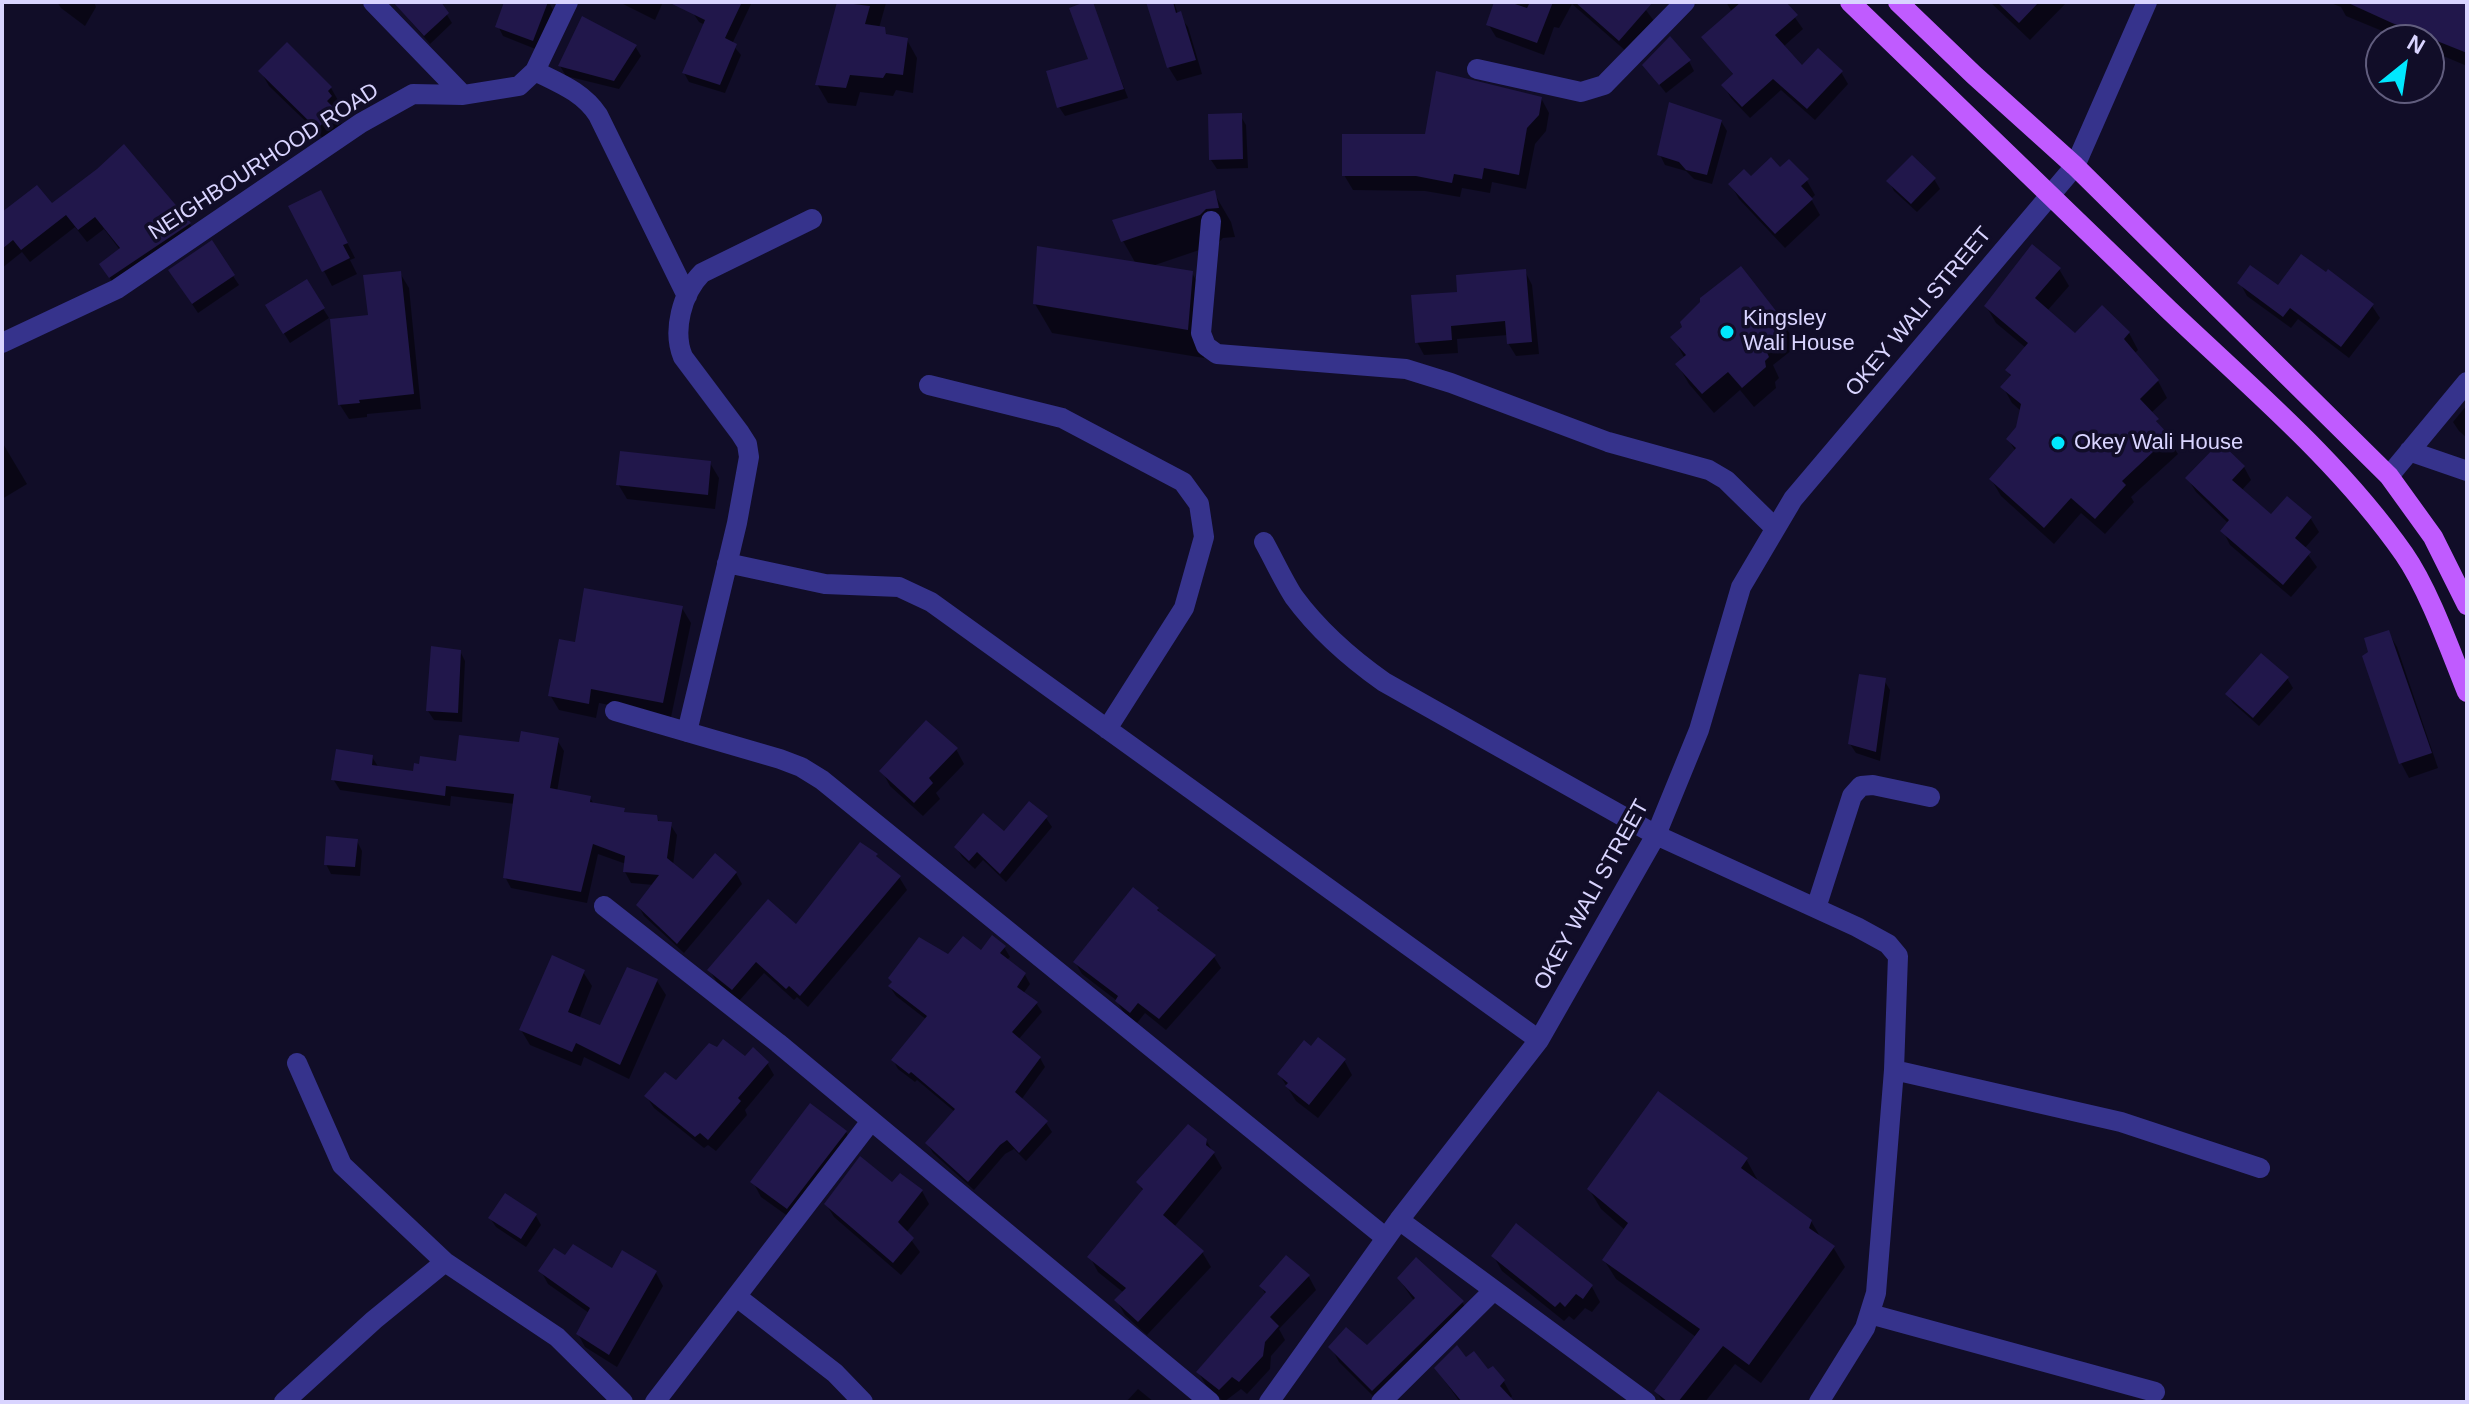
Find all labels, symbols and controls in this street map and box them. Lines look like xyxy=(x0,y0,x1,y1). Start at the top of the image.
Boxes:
north arrow xyxy=(2365,24,2445,104)
text: N xyxy=(2403,30,2429,59)
street label: NEIGHBOURHOOD ROAD xyxy=(144,78,384,246)
street label: OKEY WALI STREET xyxy=(1840,222,1998,402)
place label: Kingsley Wali House xyxy=(1743,306,1855,358)
marker: Kingsley Wali House xyxy=(1718,323,1736,341)
place label: Okey Wali House xyxy=(2074,430,2243,456)
marker: Okey Wali House xyxy=(2049,434,2067,452)
street label: OKEY WALI STREET xyxy=(1529,795,1655,995)

